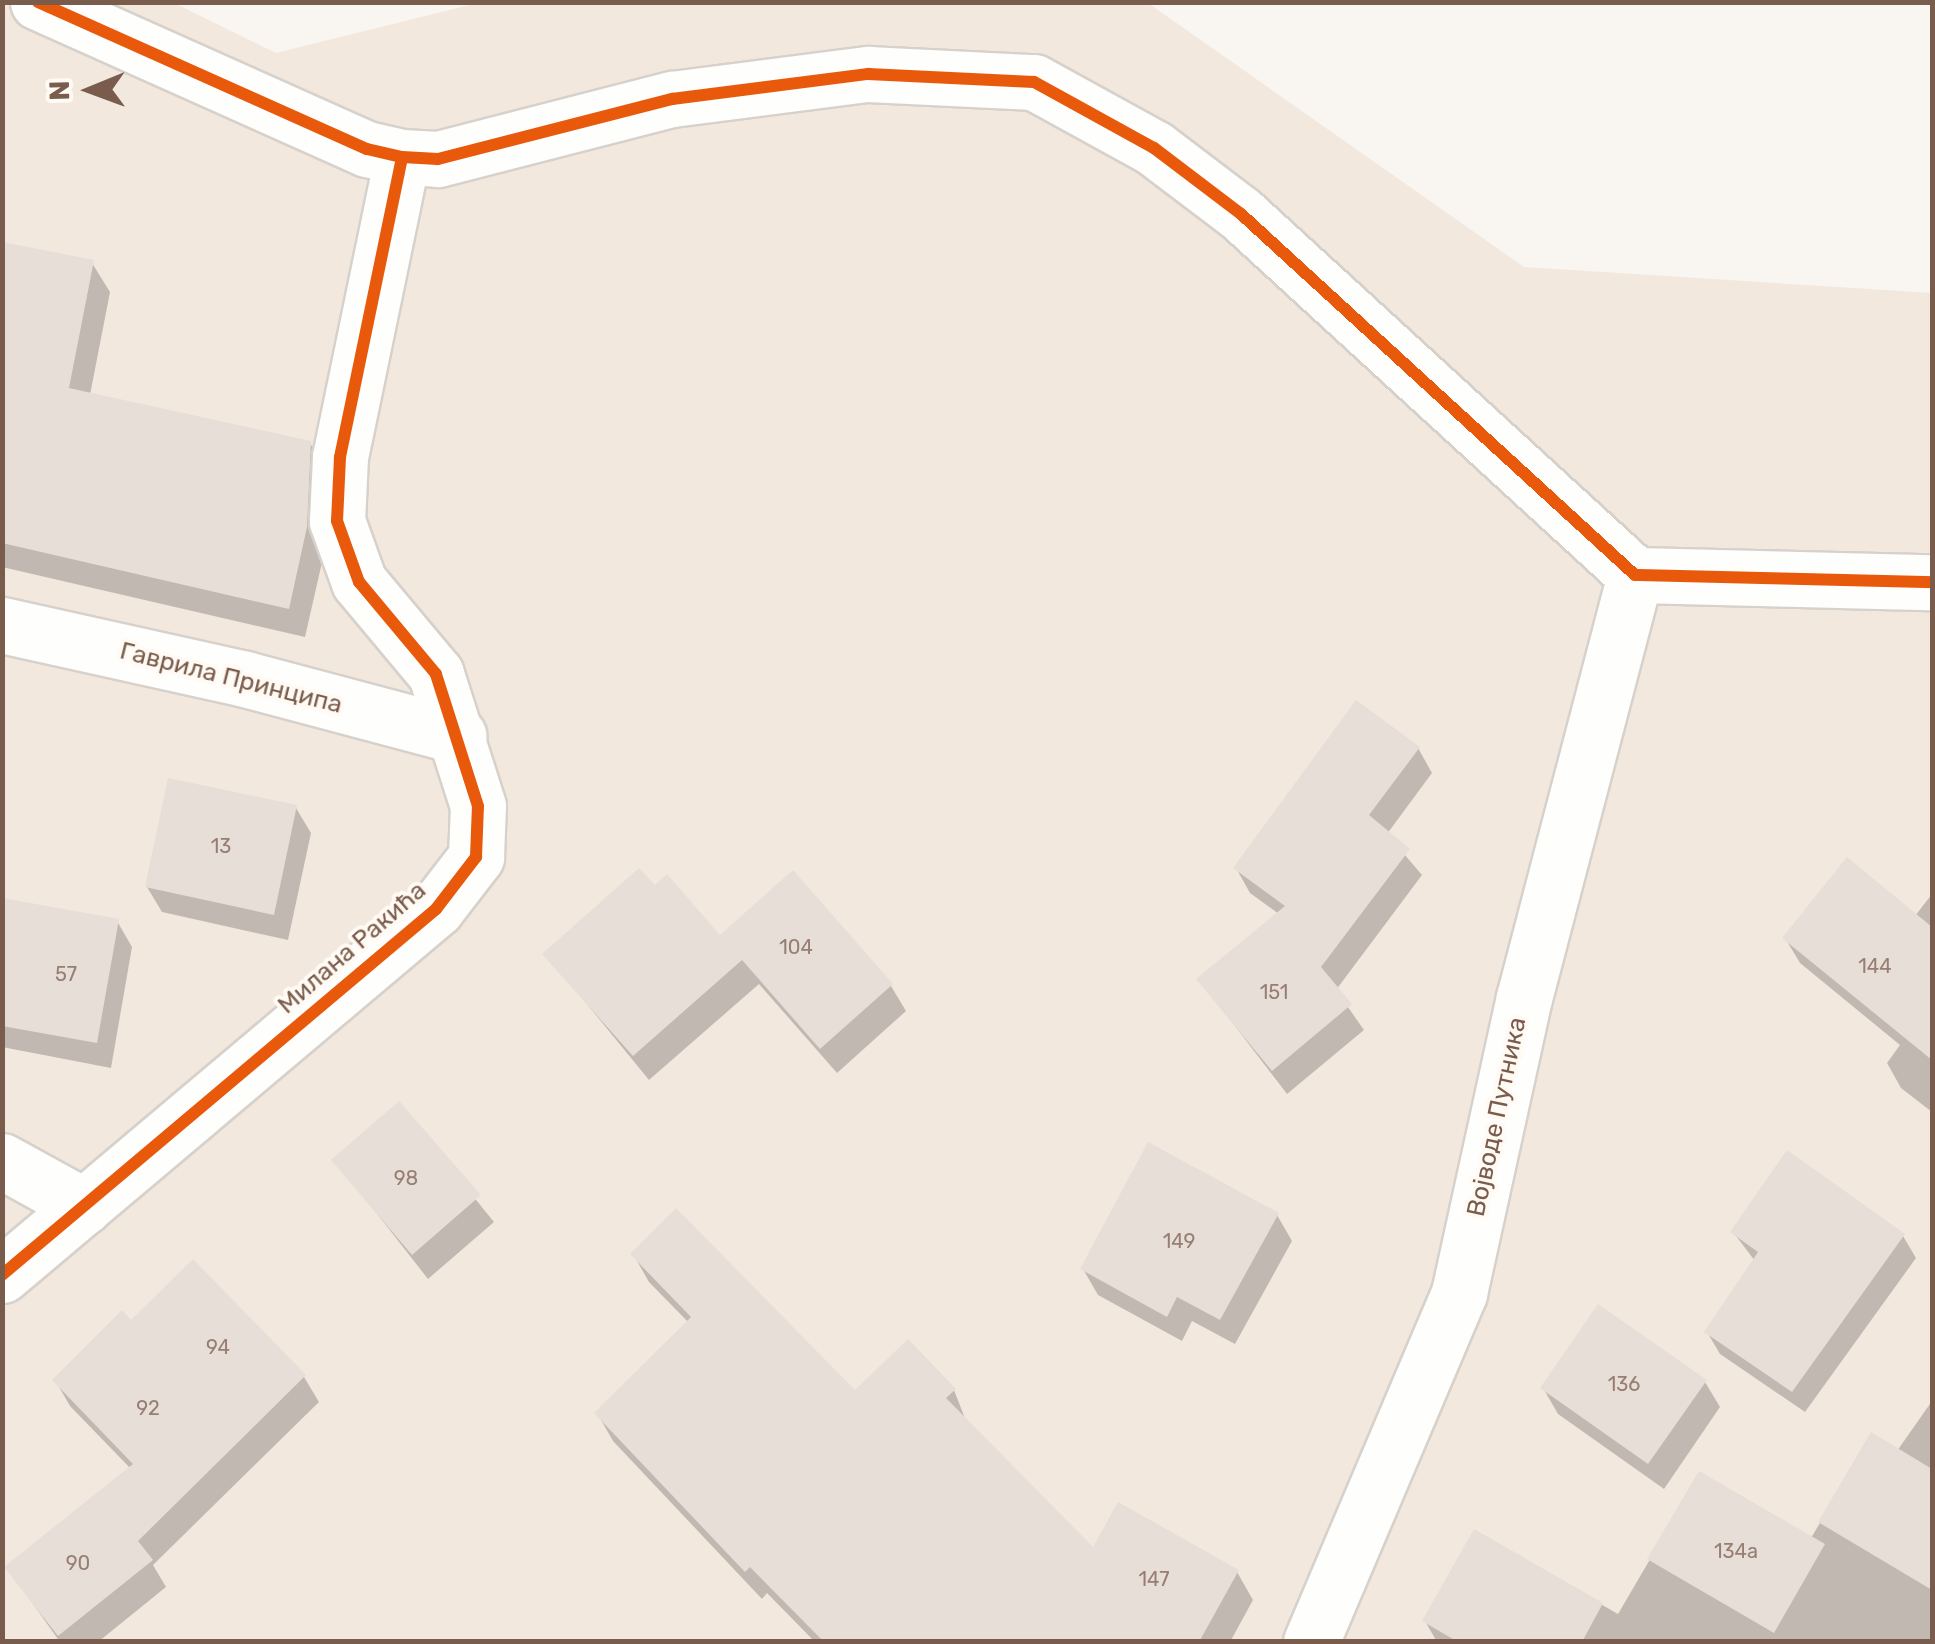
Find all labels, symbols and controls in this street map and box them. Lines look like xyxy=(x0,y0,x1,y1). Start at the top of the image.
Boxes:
north arrow xyxy=(40,40,140,140)
text: N xyxy=(43,80,76,101)
street label: Гаврила Принципа xyxy=(117,636,345,720)
house number: 13 xyxy=(211,834,231,858)
street label: Милана Ракића xyxy=(272,876,432,1020)
house number: 104 xyxy=(779,935,813,959)
house number: 144 xyxy=(1858,954,1892,978)
house number: 57 xyxy=(55,962,77,986)
house number: 151 xyxy=(1260,980,1288,1004)
street label: Војводе Путника xyxy=(1461,1015,1533,1219)
house number: 98 xyxy=(394,1166,418,1190)
house number: 149 xyxy=(1163,1229,1195,1253)
house number: 94 xyxy=(206,1335,230,1359)
house number: 136 xyxy=(1608,1372,1640,1396)
house number: 92 xyxy=(136,1396,160,1420)
house number: 134a xyxy=(1714,1539,1758,1563)
house number: 90 xyxy=(66,1551,90,1575)
house number: 147 xyxy=(1139,1567,1169,1591)

